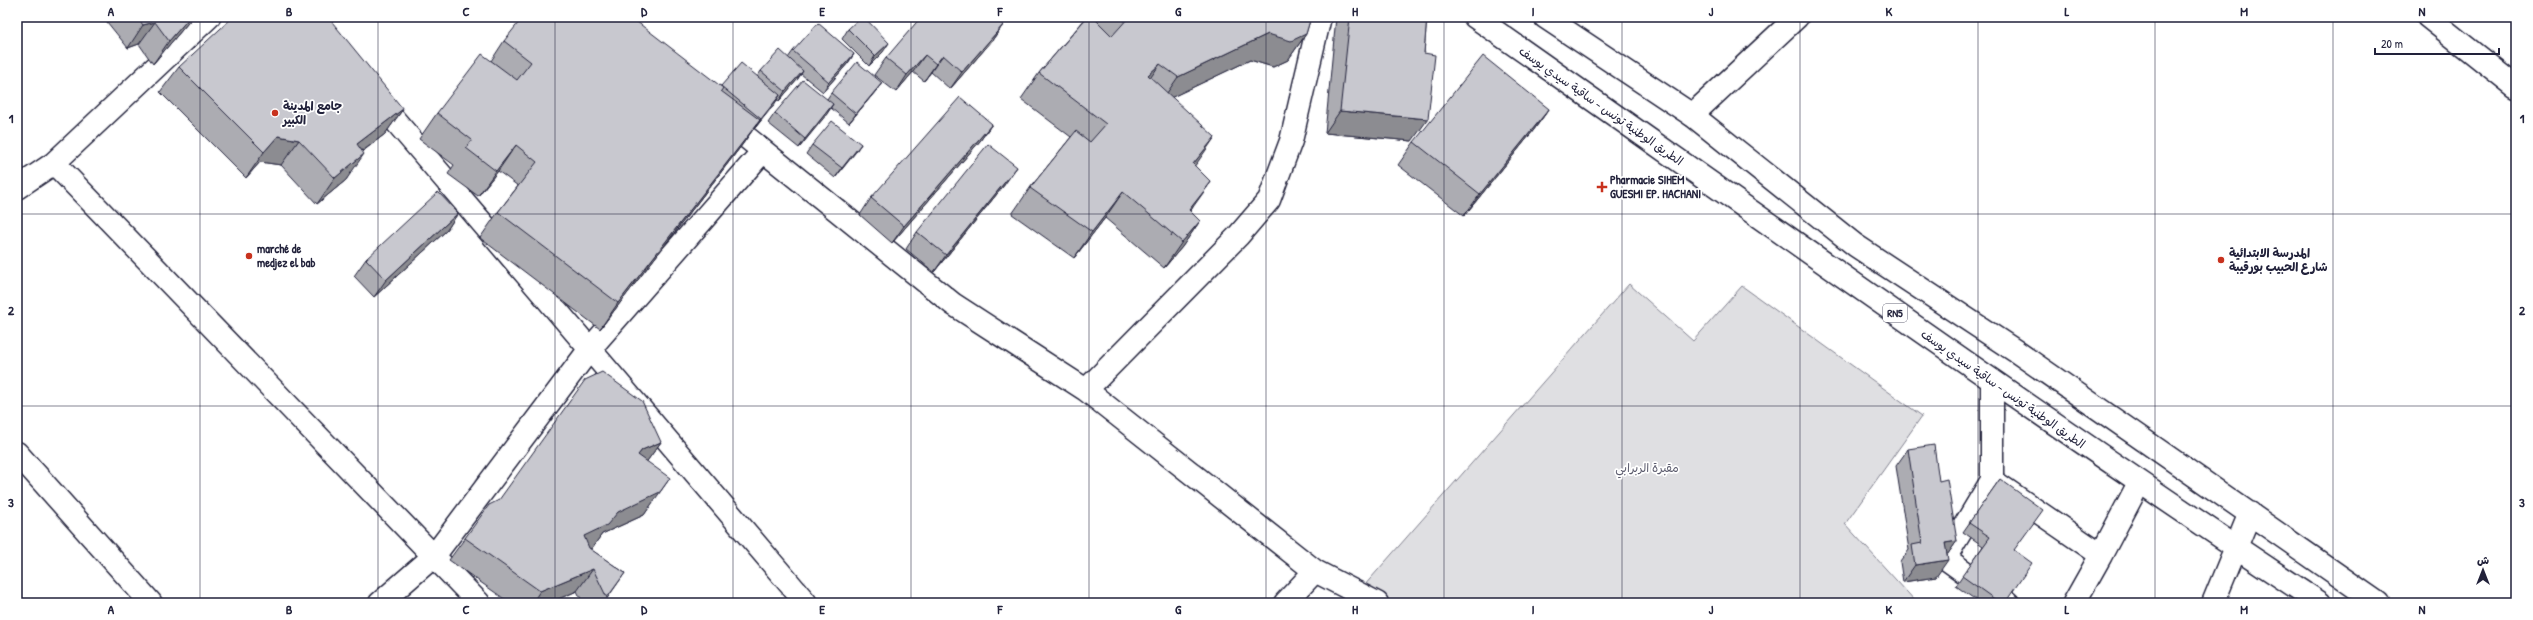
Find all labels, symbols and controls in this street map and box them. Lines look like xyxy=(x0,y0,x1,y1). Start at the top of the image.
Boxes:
text: A xyxy=(108,2,115,20)
text: B xyxy=(286,2,293,20)
text: C xyxy=(462,2,470,20)
text: D xyxy=(641,2,648,20)
text: E xyxy=(819,2,825,20)
text: F xyxy=(997,2,1004,20)
text: G xyxy=(1175,2,1182,20)
text: H xyxy=(1352,2,1358,20)
text: I xyxy=(1531,2,1535,20)
text: J xyxy=(1709,2,1714,20)
text: K xyxy=(1886,2,1893,20)
text: L xyxy=(2065,2,2070,20)
text: M xyxy=(2240,2,2248,20)
text: N xyxy=(2419,2,2426,20)
scale bar xyxy=(2375,30,2499,56)
text: 20 m xyxy=(2381,35,2403,52)
street label: الطريق الوطنية تونس - ساقية سيدي يوسف xyxy=(1515,42,1687,170)
place label: جامع المدينة الكبير xyxy=(282,97,342,128)
marker: جامع المدينة الكبير xyxy=(270,108,280,118)
text: 1 xyxy=(9,109,14,127)
text: 1 xyxy=(2520,109,2525,127)
place label: Pharmacie SIHEM GUESMI EP. HACHANI xyxy=(1610,171,1701,202)
marker: Pharmacie SIHEM GUESMI EP. HACHANI xyxy=(1597,182,1607,192)
place label: marché de medjez el bab xyxy=(257,240,315,271)
place label: المدرسة الابتدائية شارع الحبيب بورقيبة xyxy=(2229,244,2328,275)
marker: marché de medjez el bab xyxy=(244,251,254,261)
marker: المدرسة الابتدائية شارع الحبيب بورقيبة xyxy=(2216,255,2226,265)
text: 2 xyxy=(8,301,15,319)
text: 2 xyxy=(2519,301,2526,319)
road number: RN5 xyxy=(1883,304,1907,322)
street label: الطريق الوطنية تونس - ساقية سيدي يوسف xyxy=(1917,325,2089,453)
park label: مقبرة الربرابي xyxy=(1615,459,1679,479)
text: 3 xyxy=(8,493,14,511)
text: 3 xyxy=(2519,493,2525,511)
north arrow xyxy=(2463,550,2503,590)
text: ش xyxy=(2477,553,2489,567)
text: A xyxy=(108,600,115,618)
text: B xyxy=(286,600,293,618)
text: C xyxy=(462,600,470,618)
text: D xyxy=(641,600,648,618)
text: E xyxy=(819,600,825,618)
text: F xyxy=(997,600,1004,618)
text: G xyxy=(1175,600,1182,618)
text: H xyxy=(1352,600,1358,618)
text: I xyxy=(1531,600,1535,618)
text: J xyxy=(1709,600,1714,618)
text: K xyxy=(1886,600,1893,618)
text: L xyxy=(2065,600,2070,618)
text: M xyxy=(2240,600,2248,618)
text: N xyxy=(2419,600,2426,618)

